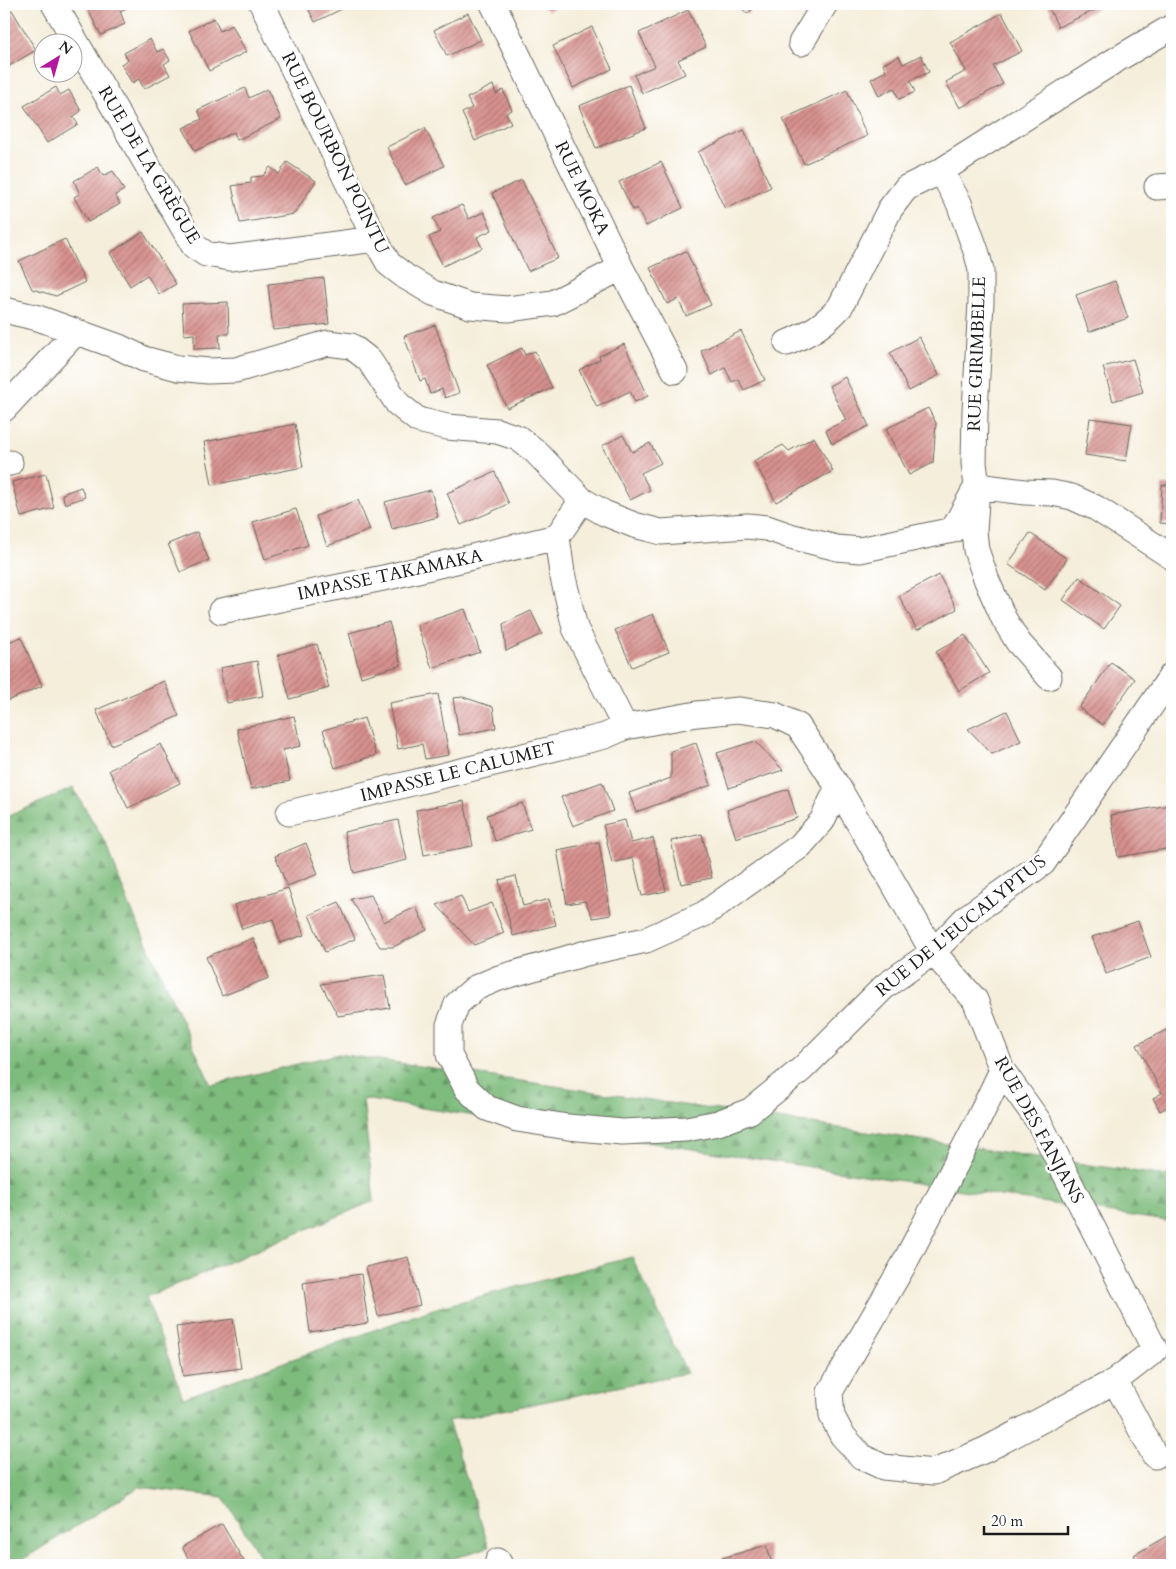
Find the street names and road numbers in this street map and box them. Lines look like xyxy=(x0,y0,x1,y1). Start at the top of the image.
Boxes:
street label: RUE BOURBON POINTU xyxy=(275,48,395,258)
street label: RUE DE LA GRÈGUE xyxy=(92,81,206,249)
street label: RUE MOKA xyxy=(548,137,616,239)
street label: RUE GIRIMBELLE xyxy=(962,276,992,432)
street label: IMPASSE TAKAMAKA xyxy=(295,543,485,607)
street label: IMPASSE LE CALUMET xyxy=(358,736,558,808)
street label: RUE DE L'EUCALYPTUS xyxy=(870,849,1052,1003)
street label: RUE DES FANJANS xyxy=(988,1052,1090,1208)

